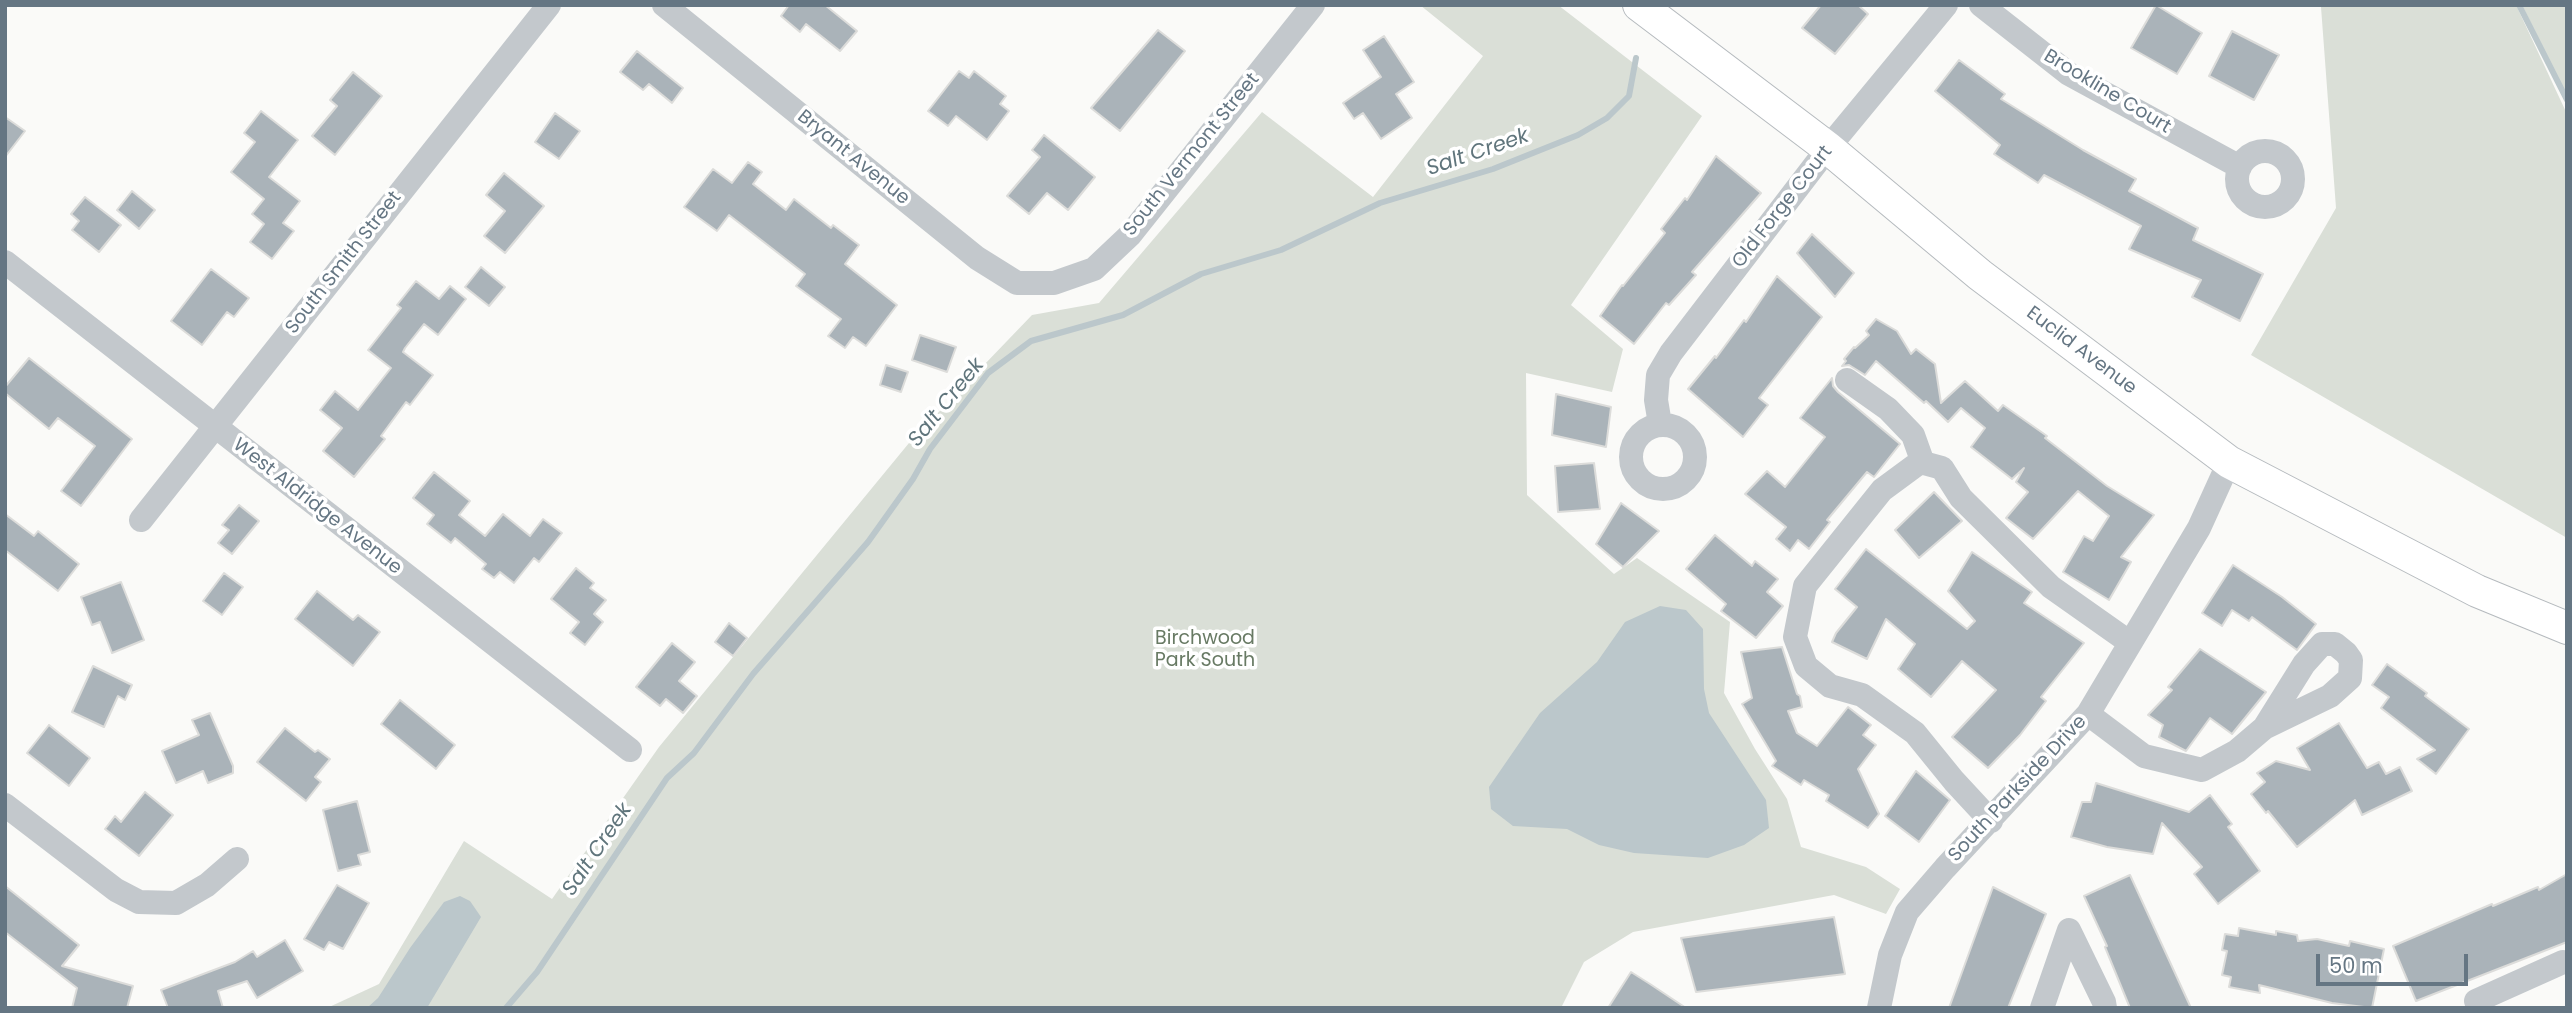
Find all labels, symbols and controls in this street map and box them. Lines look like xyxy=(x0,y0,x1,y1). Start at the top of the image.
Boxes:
street label: Brookline Court xyxy=(2039,45,2175,139)
street label: South Vermont Street xyxy=(1119,69,1265,241)
street label: Bryant Avenue xyxy=(792,106,914,210)
water label: Salt Creek xyxy=(1424,124,1532,182)
street label: Old Forge Court xyxy=(1728,141,1838,273)
street label: South Smith Street xyxy=(281,187,407,339)
street label: Euclid Avenue xyxy=(2021,302,2141,400)
water label: Salt Creek xyxy=(904,354,990,452)
street label: West Aldridge Avenue xyxy=(228,434,406,580)
park label: Birchwood Park South xyxy=(1155,628,1255,672)
street label: South Parkside Drive xyxy=(1944,711,2092,867)
water label: Salt Creek xyxy=(558,799,638,901)
scale bar xyxy=(2320,940,2472,984)
text: 50 m xyxy=(2329,951,2383,980)

